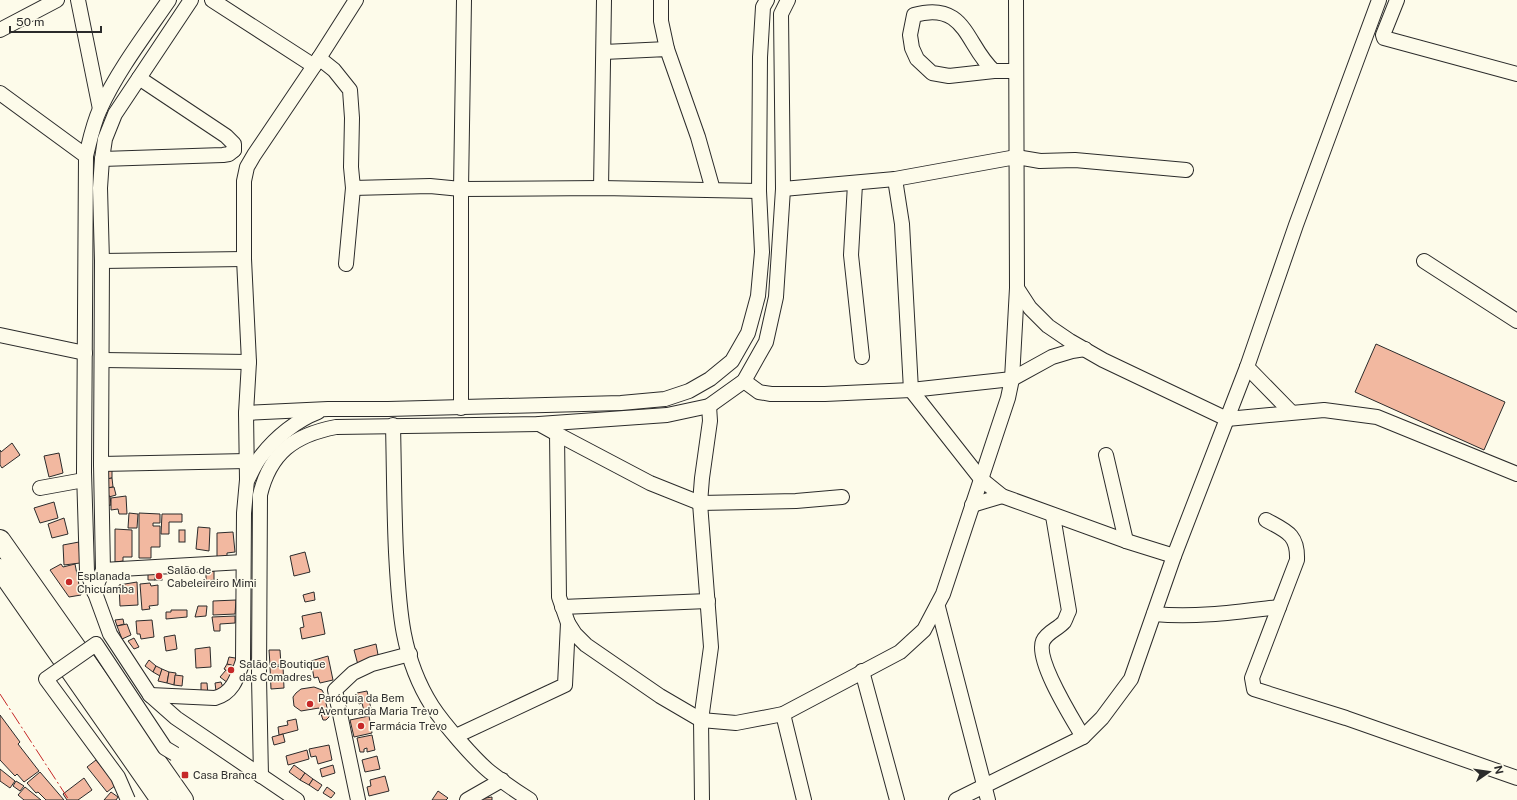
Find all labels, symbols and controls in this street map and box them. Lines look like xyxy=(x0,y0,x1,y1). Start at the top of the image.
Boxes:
scale bar xyxy=(10,8,101,34)
text: 50 m xyxy=(16,15,44,29)
place label: Salão de Cabeleireiro Mimi xyxy=(167,564,257,589)
place label: Esplanada Chicuamba xyxy=(77,570,134,595)
marker: Salão de Cabeleireiro Mimi xyxy=(154,571,164,581)
marker: Esplanada Chicuamba xyxy=(64,577,74,587)
place label: Salão e Boutique das Comadres xyxy=(239,658,325,683)
marker: Salão e Boutique das Comadres xyxy=(226,665,236,675)
place label: Paróquia da Bem Aventurada Maria Trevo xyxy=(318,692,439,717)
marker: Paróquia da Bem Aventurada Maria Trevo xyxy=(305,699,315,709)
place label: Farmácia Trevo xyxy=(369,720,447,732)
marker: Farmácia Trevo xyxy=(356,721,366,731)
north arrow xyxy=(1469,752,1509,792)
text: N xyxy=(1492,764,1506,775)
place label: Casa Branca xyxy=(193,769,257,781)
marker: Casa Branca xyxy=(180,770,190,780)

